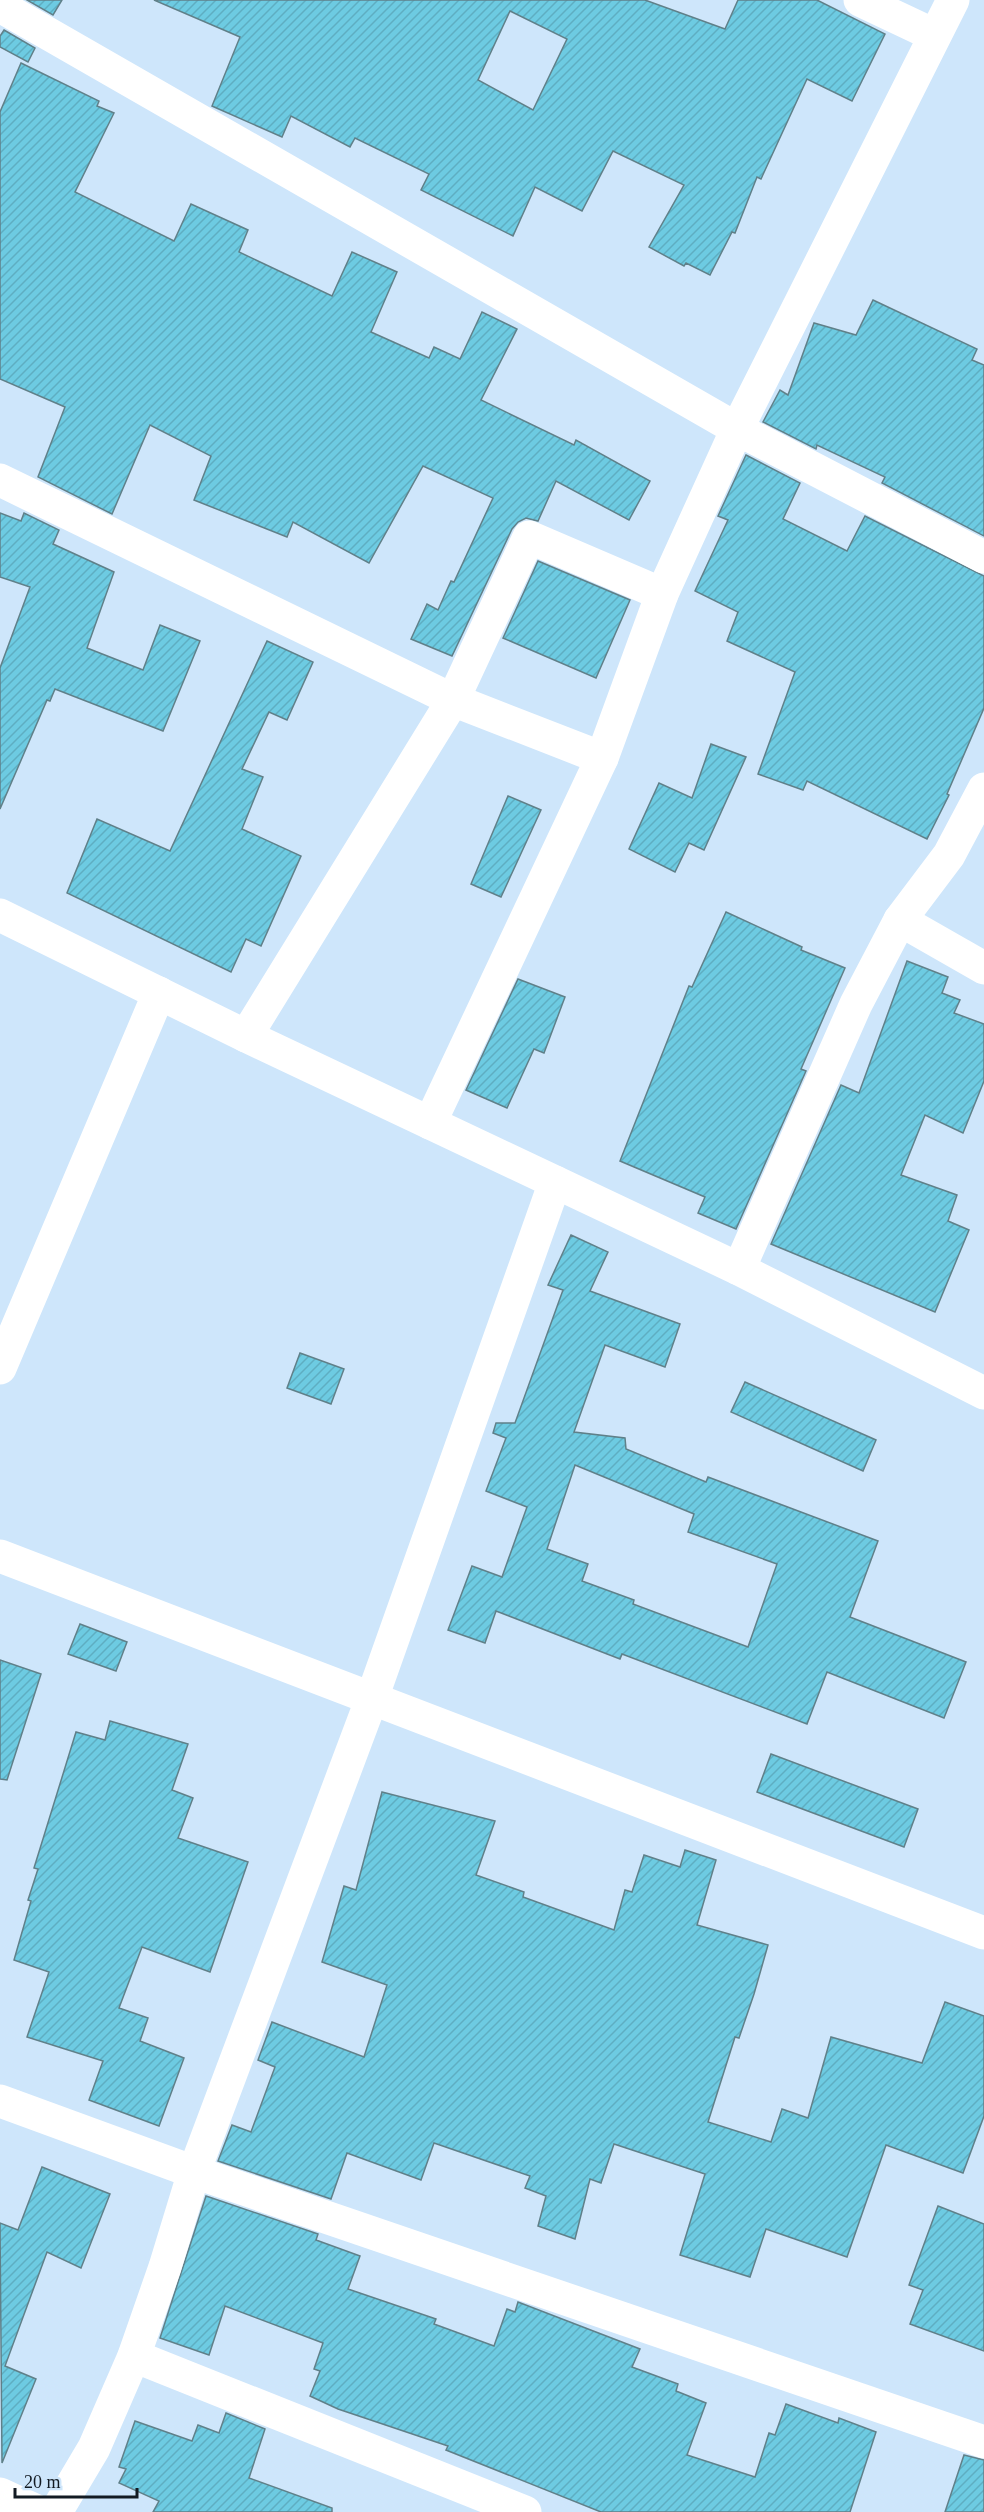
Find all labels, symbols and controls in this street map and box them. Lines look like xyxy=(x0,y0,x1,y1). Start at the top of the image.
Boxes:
scale bar xyxy=(15,2461,136,2499)
text: 20 m xyxy=(24,2472,61,2492)

